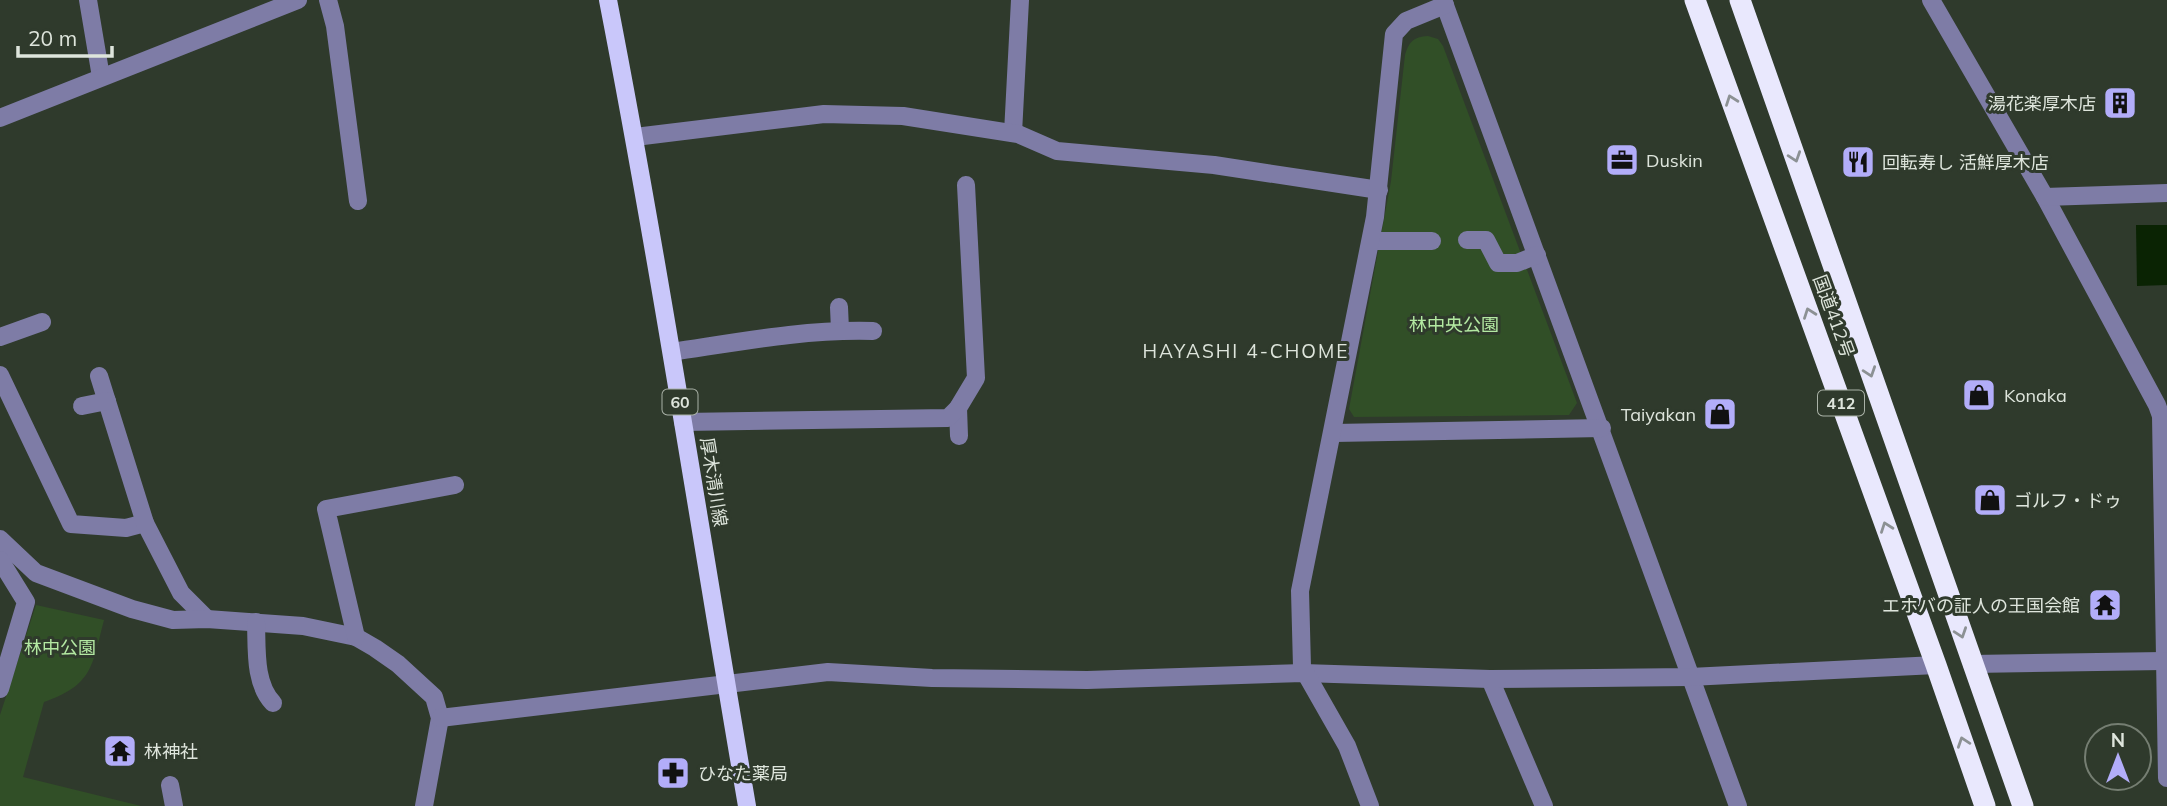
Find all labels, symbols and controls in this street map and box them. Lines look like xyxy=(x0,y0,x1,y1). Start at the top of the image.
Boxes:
scale bar xyxy=(18,14,112,58)
text: 20 m xyxy=(28,25,77,51)
building icon: 湯花楽厚木店 xyxy=(2101,84,2139,122)
place label: 湯花楽厚木店 xyxy=(1988,92,2096,115)
one-way arrow xyxy=(1725,94,1739,106)
office icon: Duskin xyxy=(1603,141,1641,179)
restaurant icon: 回転寿し 活鮮厚木店 xyxy=(1839,143,1877,181)
place label: Duskin xyxy=(1646,149,1703,172)
one-way arrow xyxy=(1786,150,1800,162)
place label: 回転寿し 活鮮厚木店 xyxy=(1882,151,2049,174)
street label: 国道412号 xyxy=(1808,271,1860,361)
one-way arrow xyxy=(1803,308,1817,320)
park label: 林中央公園 xyxy=(1409,313,1499,336)
district label: HAYASHI 4-CHOME xyxy=(1143,339,1349,363)
one-way arrow xyxy=(1862,365,1876,377)
shop icon: Konaka xyxy=(1960,376,1998,414)
place label: Konaka xyxy=(2004,384,2067,407)
road number: 60 xyxy=(662,390,698,414)
road number: 412 xyxy=(1818,390,1864,416)
shop icon: Taiyakan xyxy=(1701,395,1739,433)
place label: Taiyakan xyxy=(1621,403,1696,426)
street label: 厚木清川線 xyxy=(696,436,732,528)
shop icon: ゴルフ・ドゥ xyxy=(1971,481,2009,519)
place label: ゴルフ・ドゥ xyxy=(2014,489,2122,512)
one-way arrow xyxy=(1880,522,1894,534)
temple icon: エホバの証人の王国会館 xyxy=(2086,586,2124,624)
place label: エホバの証人の王国会館 xyxy=(1882,594,2080,617)
one-way arrow xyxy=(1953,626,1967,638)
park label: 林中公園 xyxy=(24,636,96,659)
north arrow xyxy=(2083,722,2153,792)
text: N xyxy=(2111,728,2125,752)
temple icon: 林神社 xyxy=(101,732,139,770)
one-way arrow xyxy=(1957,736,1971,748)
place label: 林神社 xyxy=(144,740,198,763)
pharmacy icon: ひなた薬局 xyxy=(654,754,692,792)
place label: ひなた薬局 xyxy=(698,762,788,785)

